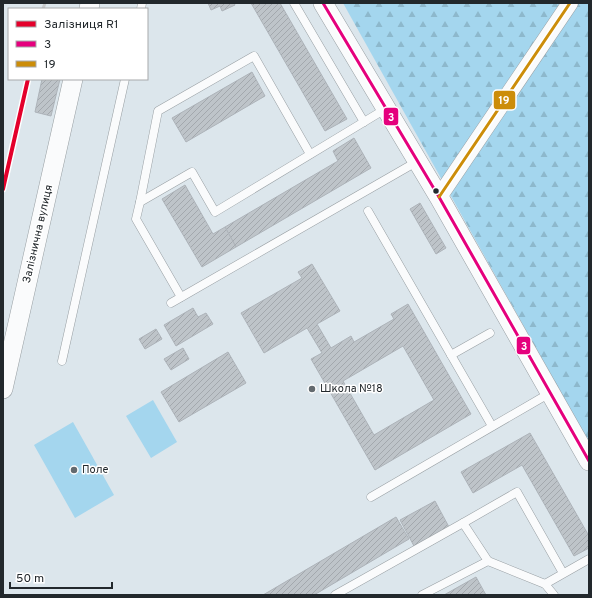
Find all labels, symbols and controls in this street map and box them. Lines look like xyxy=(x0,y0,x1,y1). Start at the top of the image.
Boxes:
legend xyxy=(8,8,148,80)
text: Залізниця R1 xyxy=(44,17,118,33)
text: 3 xyxy=(44,37,51,53)
text: 19 xyxy=(44,57,56,73)
line badge: 19 xyxy=(493,90,516,110)
text: 19 xyxy=(498,94,510,108)
line badge: 3 xyxy=(383,107,399,126)
text: 3 xyxy=(388,111,394,125)
street label: Залізнична вулиця xyxy=(20,183,56,285)
unlabelled marker xyxy=(431,186,441,196)
line badge: 3 xyxy=(516,336,531,355)
text: 3 xyxy=(521,340,527,354)
place label: Школа №18 xyxy=(320,382,383,396)
marker: Школа №18 xyxy=(307,384,317,394)
place label: Поле xyxy=(82,463,109,477)
marker: Поле xyxy=(69,465,79,475)
scale bar xyxy=(10,564,112,590)
text: 50 m xyxy=(16,571,44,587)

